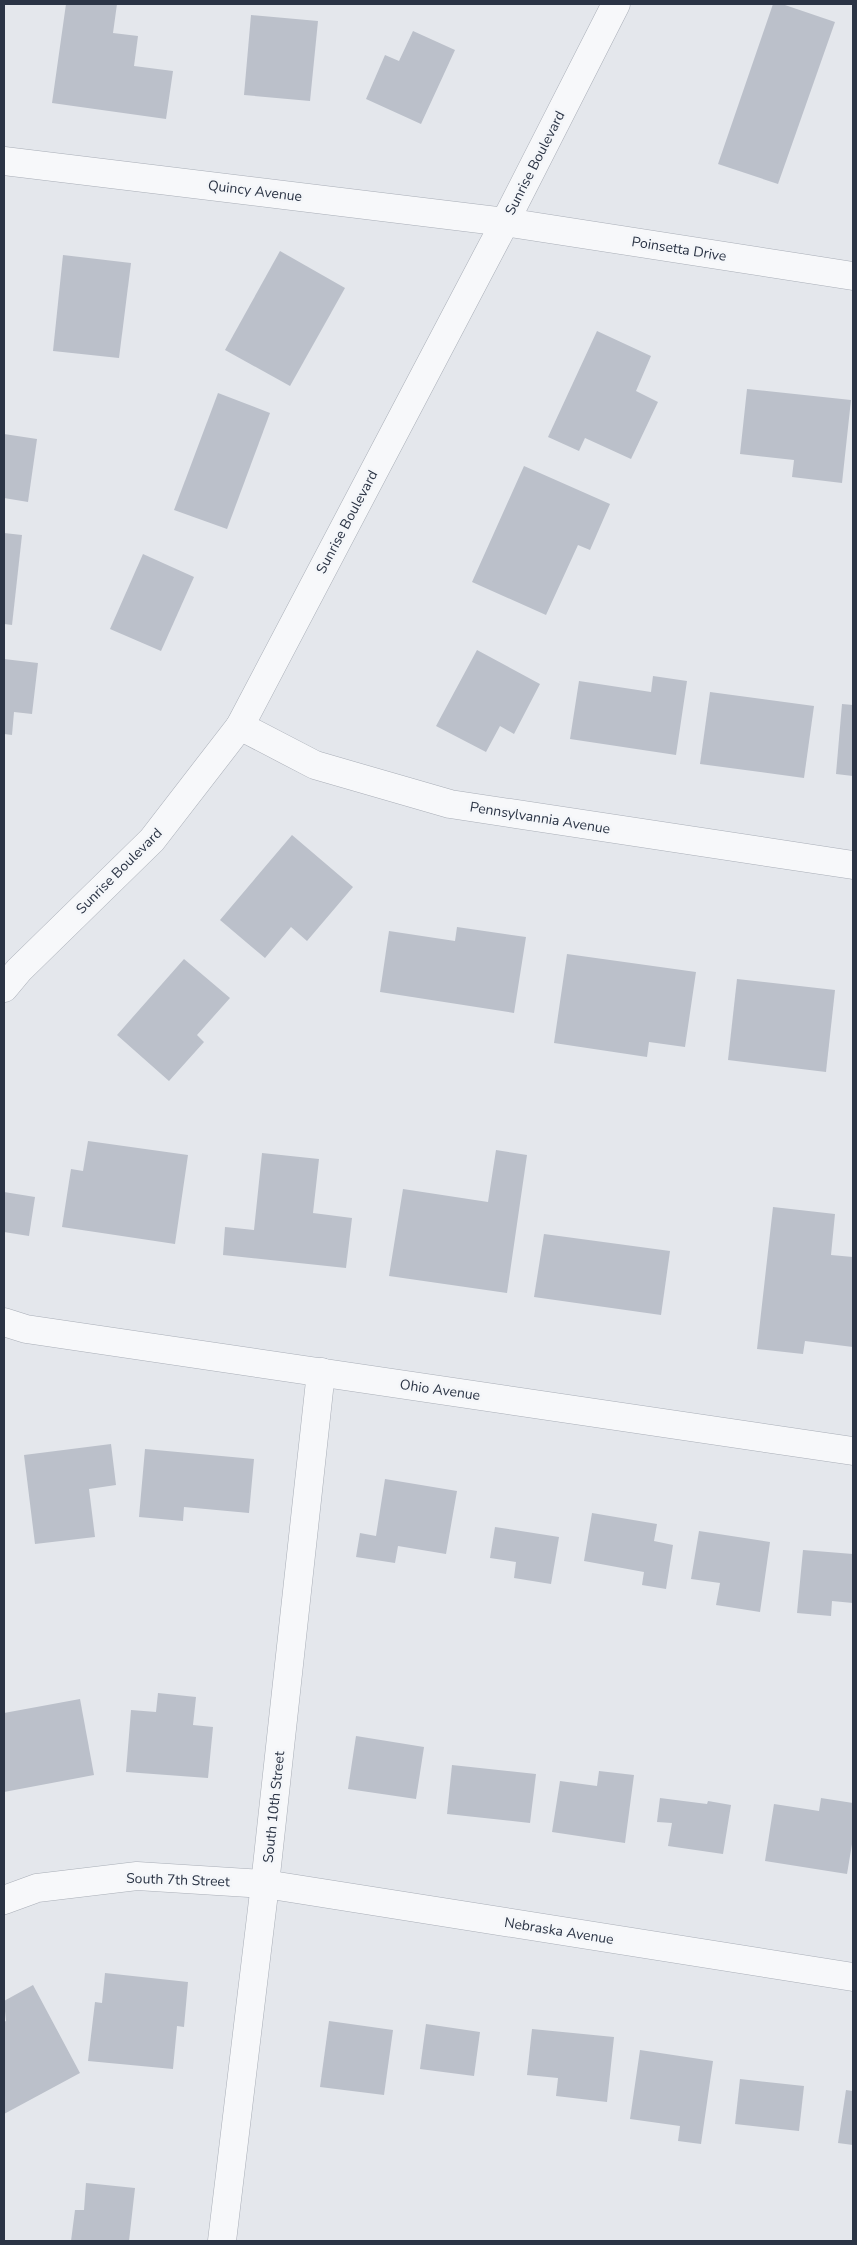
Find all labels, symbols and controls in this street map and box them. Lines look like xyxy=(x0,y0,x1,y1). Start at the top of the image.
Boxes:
street label: Sunrise Boulevard xyxy=(501,108,569,218)
street label: Quincy Avenue xyxy=(207,176,303,206)
street label: Poinsetta Drive xyxy=(630,232,728,266)
street label: Sunrise Boulevard xyxy=(312,467,382,577)
street label: Pennsylvannia Avenue xyxy=(468,798,612,838)
street label: Sunrise Boulevard xyxy=(72,824,166,918)
street label: Ohio Avenue xyxy=(399,1375,481,1405)
street label: South 10th Street xyxy=(259,1750,289,1864)
street label: South 7th Street xyxy=(126,1869,230,1891)
street label: Nebraska Avenue xyxy=(503,1913,615,1949)

